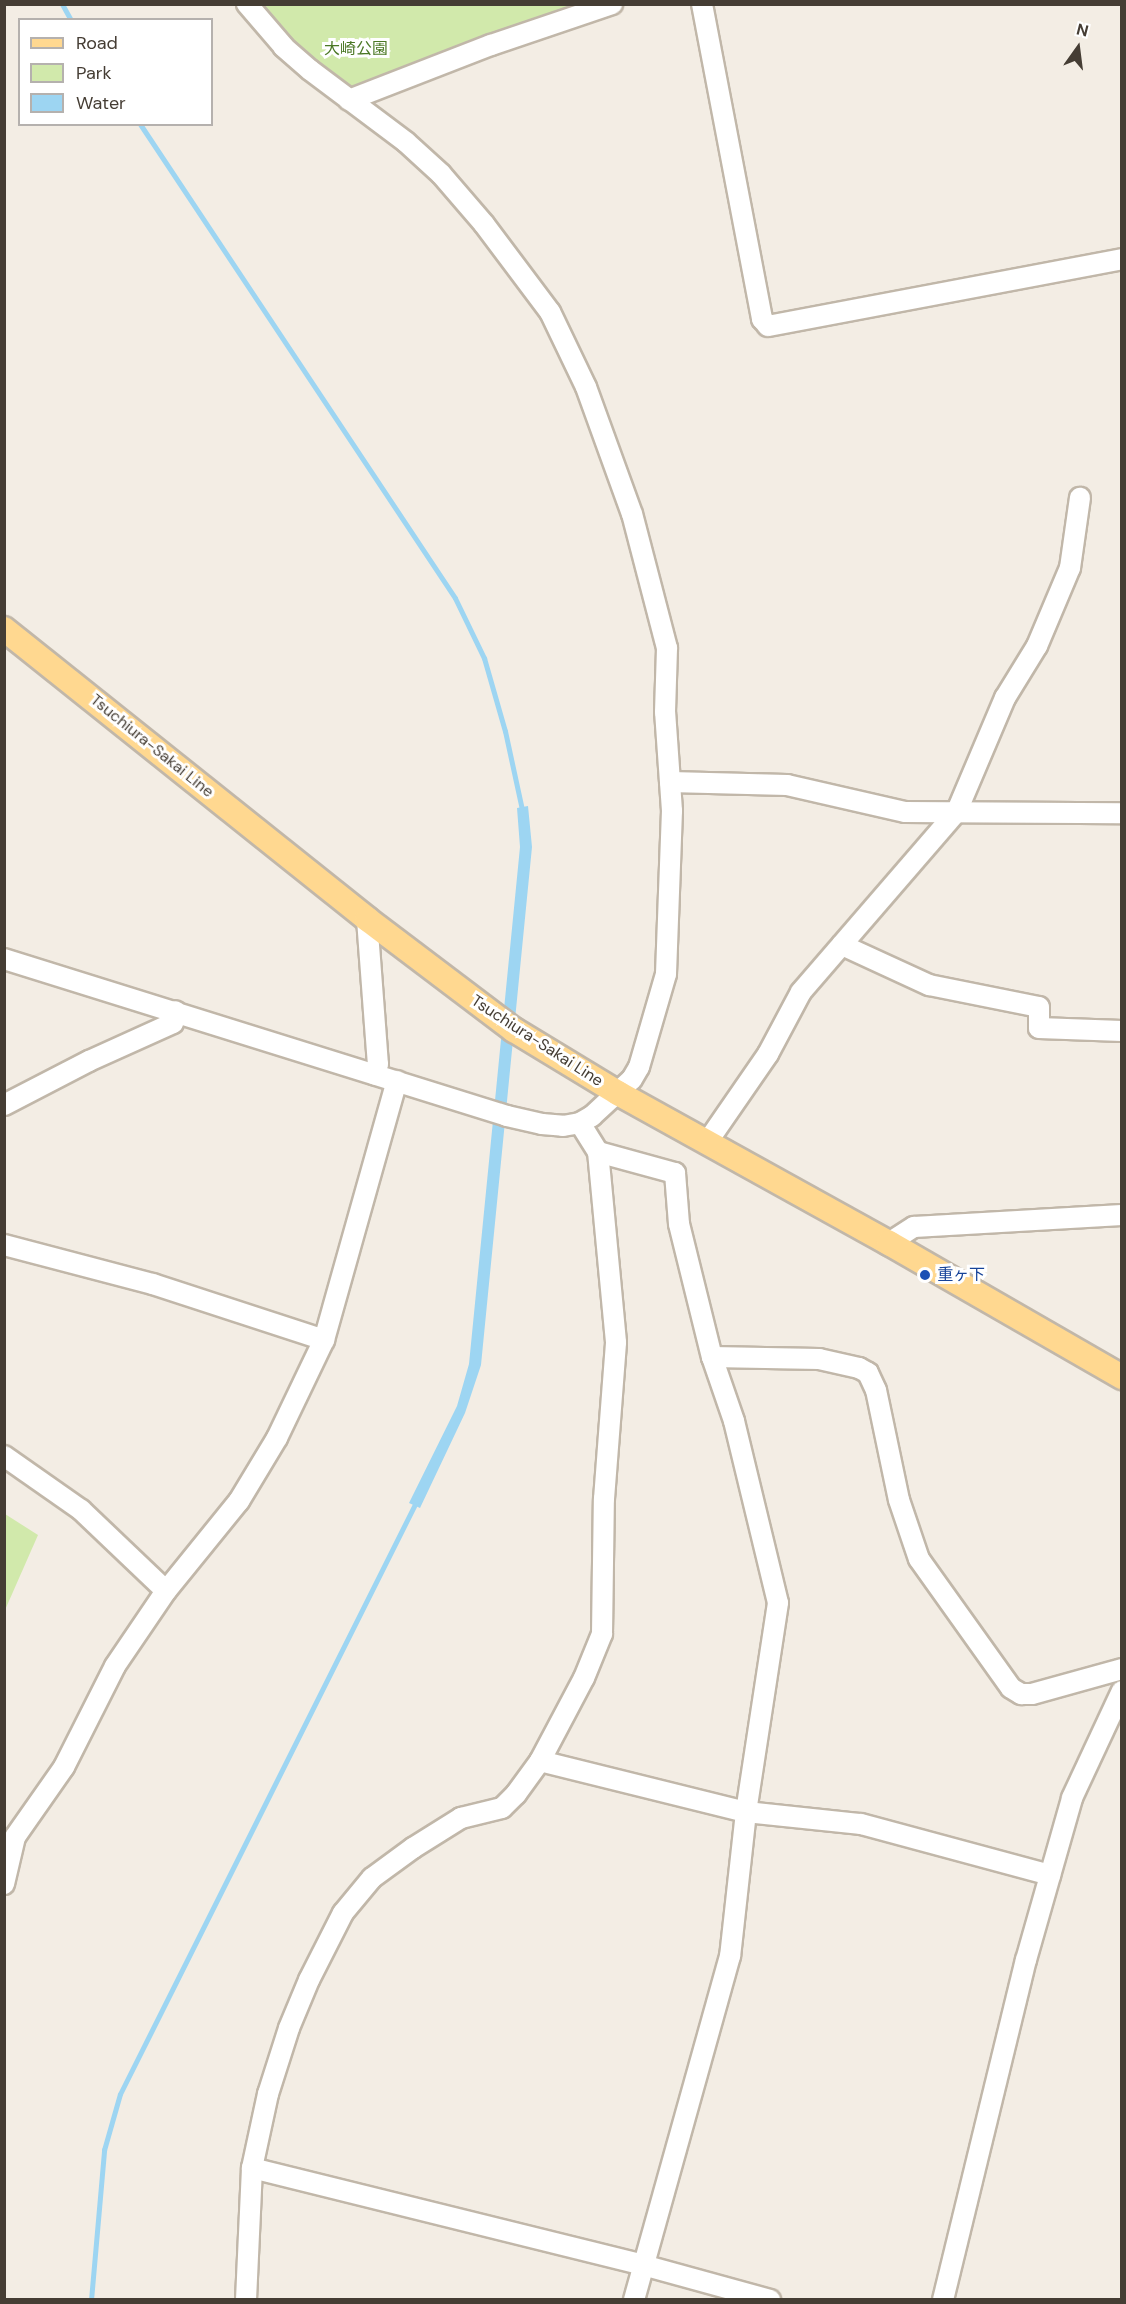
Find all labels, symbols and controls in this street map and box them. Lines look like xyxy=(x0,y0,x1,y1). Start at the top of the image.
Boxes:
legend xyxy=(18,18,213,126)
north arrow xyxy=(1048,18,1108,78)
text: N xyxy=(1074,18,1091,42)
text: Road xyxy=(76,31,118,55)
park label: 大崎公園 xyxy=(324,39,388,59)
text: Park xyxy=(76,61,112,85)
text: Water xyxy=(76,91,126,115)
street label: Tsuchiura-Sakai Line xyxy=(86,690,218,802)
street label: Tsuchiura-Sakai Line xyxy=(468,991,606,1091)
place label: 重ヶ下 xyxy=(937,1265,985,1285)
marker: 重ヶ下 xyxy=(918,1268,932,1282)

